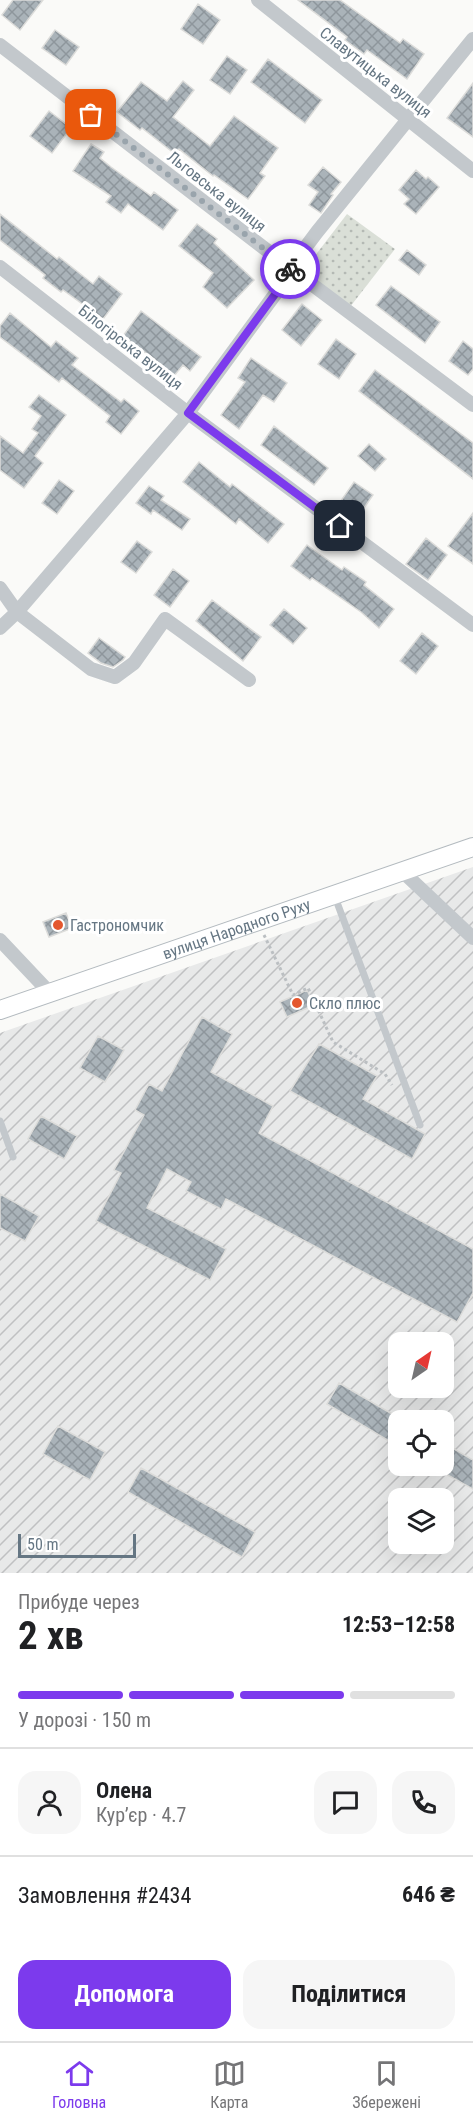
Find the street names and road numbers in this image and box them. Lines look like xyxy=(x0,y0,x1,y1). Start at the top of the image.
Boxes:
street label: Славутицька вулиця xyxy=(316,23,435,122)
street label: Льговська вулиця xyxy=(163,147,270,236)
street label: Білогірська вулиця xyxy=(75,301,187,394)
street label: вулиця Народного Руху xyxy=(160,895,313,963)

